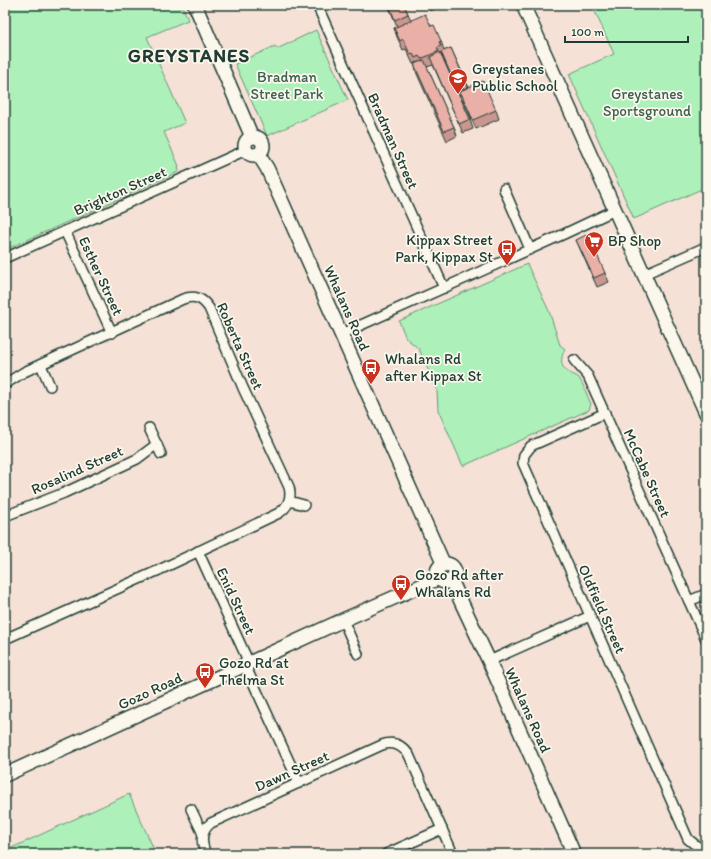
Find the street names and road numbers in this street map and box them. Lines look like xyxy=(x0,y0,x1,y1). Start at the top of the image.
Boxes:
street label: Bradman Street xyxy=(364,90,422,192)
street label: Brighton Street xyxy=(71,162,170,220)
street label: Esther Street xyxy=(75,234,127,319)
street label: Whalans Road xyxy=(320,263,374,353)
street label: Roberta Street xyxy=(213,300,267,393)
street label: McCabe Street xyxy=(620,426,675,520)
street label: Rosalind Street xyxy=(28,442,126,498)
street label: Oldfield Street xyxy=(574,562,630,657)
street label: Enid Street xyxy=(213,565,260,638)
street label: Whalans Road xyxy=(501,665,555,755)
street label: Gozo Road xyxy=(115,668,185,714)
street label: Dawn Street xyxy=(252,747,332,795)

